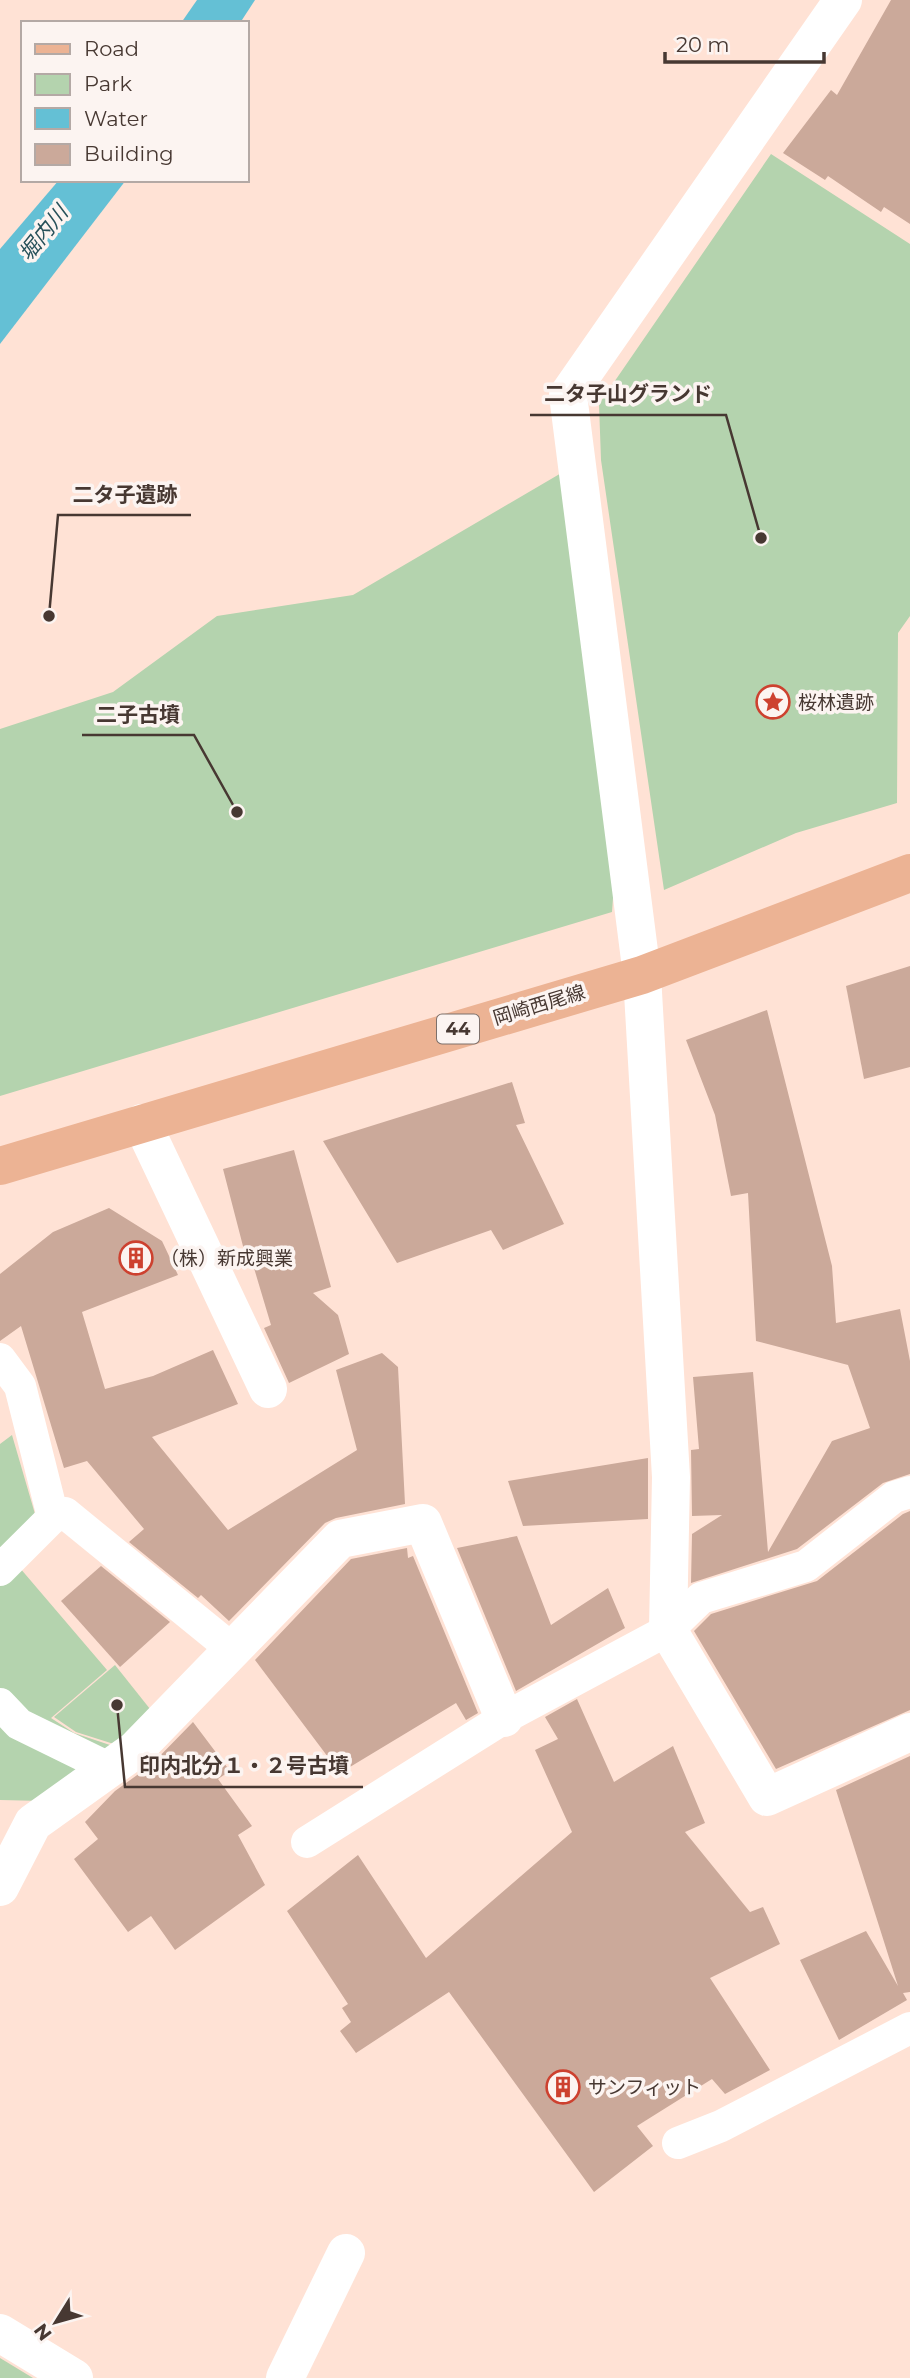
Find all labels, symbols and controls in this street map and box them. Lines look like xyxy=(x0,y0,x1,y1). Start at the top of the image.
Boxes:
legend xyxy=(21,21,248,182)
scale bar xyxy=(665,21,824,65)
text: 20 m xyxy=(676,32,730,57)
text: Road xyxy=(84,36,139,61)
text: Park xyxy=(84,71,132,96)
text: Water xyxy=(84,106,148,131)
text: Building xyxy=(84,141,174,166)
water label: 堀内川 xyxy=(13,199,74,265)
callout: 二タ子山グランド xyxy=(530,373,726,415)
text: 二タ子山グランド xyxy=(544,381,712,406)
callout: 二タ子遺跡 xyxy=(58,473,191,515)
text: 二タ子遺跡 xyxy=(73,482,178,507)
place icon: 桜林遺跡 xyxy=(754,683,792,721)
place label: 桜林遺跡 xyxy=(798,691,874,714)
callout: 二子古墳 xyxy=(82,693,194,735)
text: 二子古墳 xyxy=(96,702,180,727)
street label: 岡崎西尾線 xyxy=(490,980,588,1030)
road number: 44 xyxy=(437,1014,479,1044)
building icon: （株）新成興業 xyxy=(117,1239,155,1277)
place label: （株）新成興業 xyxy=(160,1247,293,1270)
callout: 印内北分１・２号古墳 xyxy=(125,1745,363,1787)
text: 印内北分１・２号古墳 xyxy=(139,1753,349,1778)
building icon: サンフィット xyxy=(544,2068,582,2106)
place label: サンフィット xyxy=(588,2076,701,2099)
north arrow xyxy=(21,2287,91,2357)
text: N xyxy=(29,2319,57,2345)

